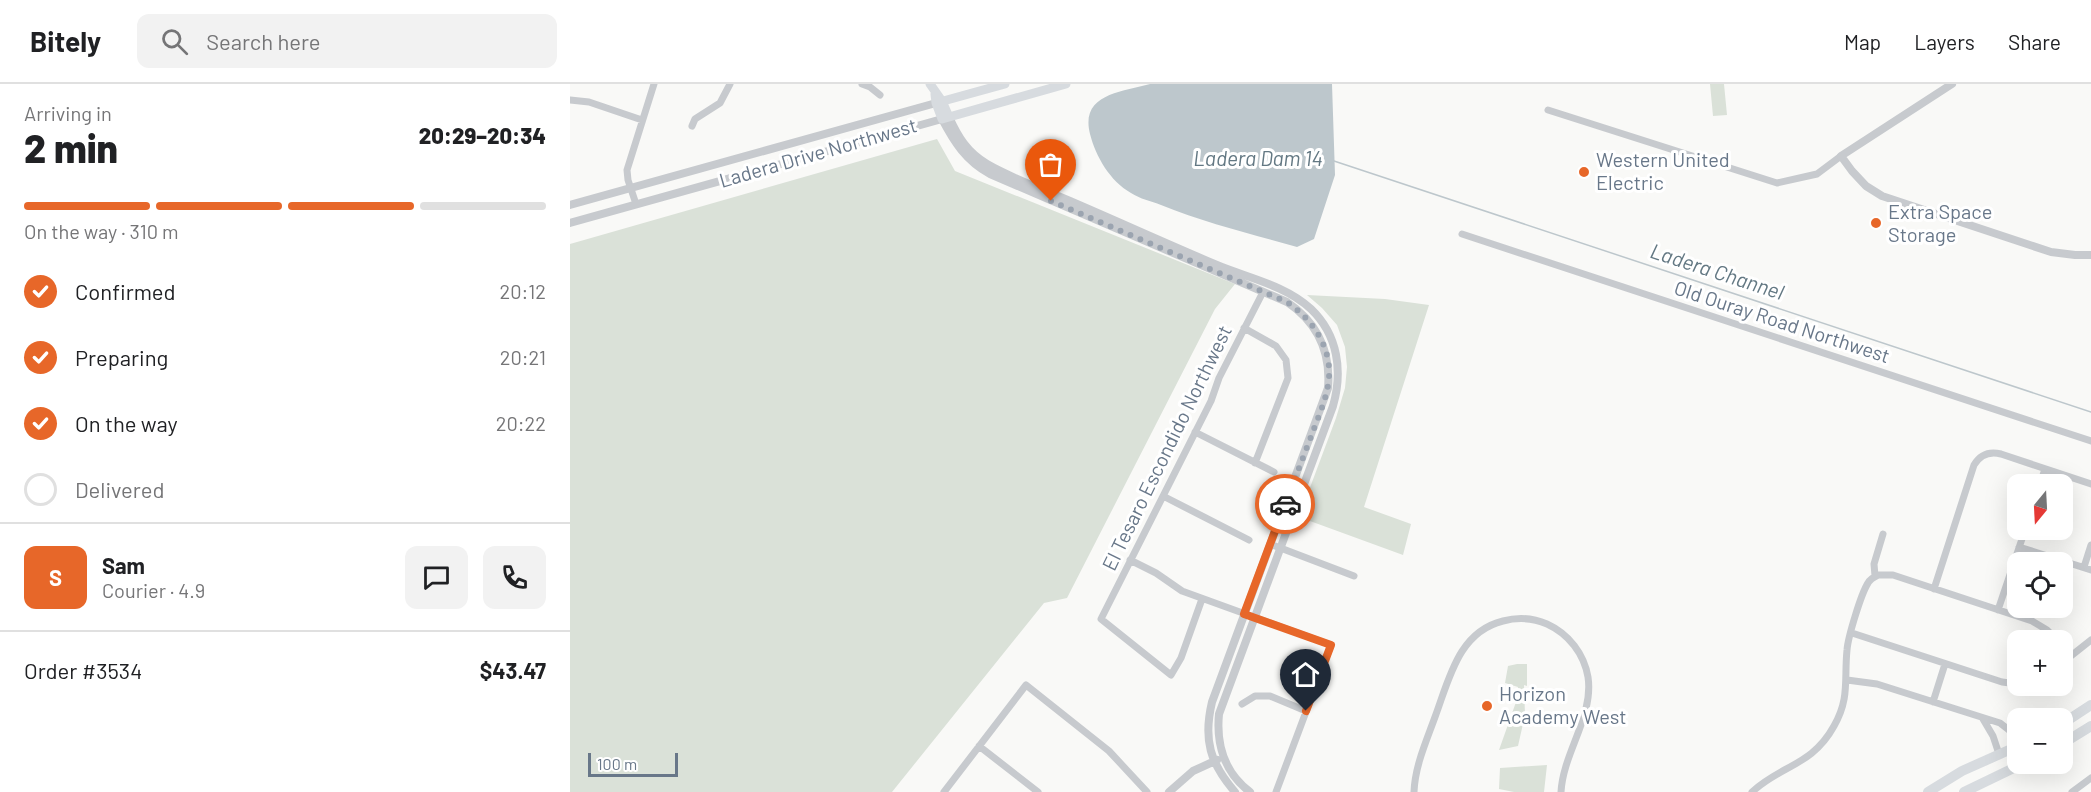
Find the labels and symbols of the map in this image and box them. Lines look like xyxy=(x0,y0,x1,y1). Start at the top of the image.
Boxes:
street label: Ladera Drive Northwest xyxy=(716,112,919,192)
pin xyxy=(1025,139,1076,201)
water label: Ladera Dam 14 xyxy=(1193,145,1323,170)
place label: Western United Electric xyxy=(1596,147,1730,194)
marker: Western United Electric xyxy=(1577,165,1591,179)
place label: Extra Space Storage xyxy=(1888,199,1992,246)
marker: Extra Space Storage xyxy=(1869,216,1883,230)
water label: Ladera Channel xyxy=(1648,237,1788,304)
street label: Old Ouray Road Northwest xyxy=(1672,275,1893,367)
street label: El Tesaro Escondido Northwest xyxy=(1096,321,1236,574)
courier xyxy=(1255,474,1315,534)
north arrow xyxy=(2007,474,2073,540)
pin xyxy=(1280,649,1331,711)
place label: Horizon Academy West xyxy=(1499,681,1627,728)
marker: Horizon Academy West xyxy=(1480,699,1494,713)
scale bar xyxy=(588,750,678,778)

